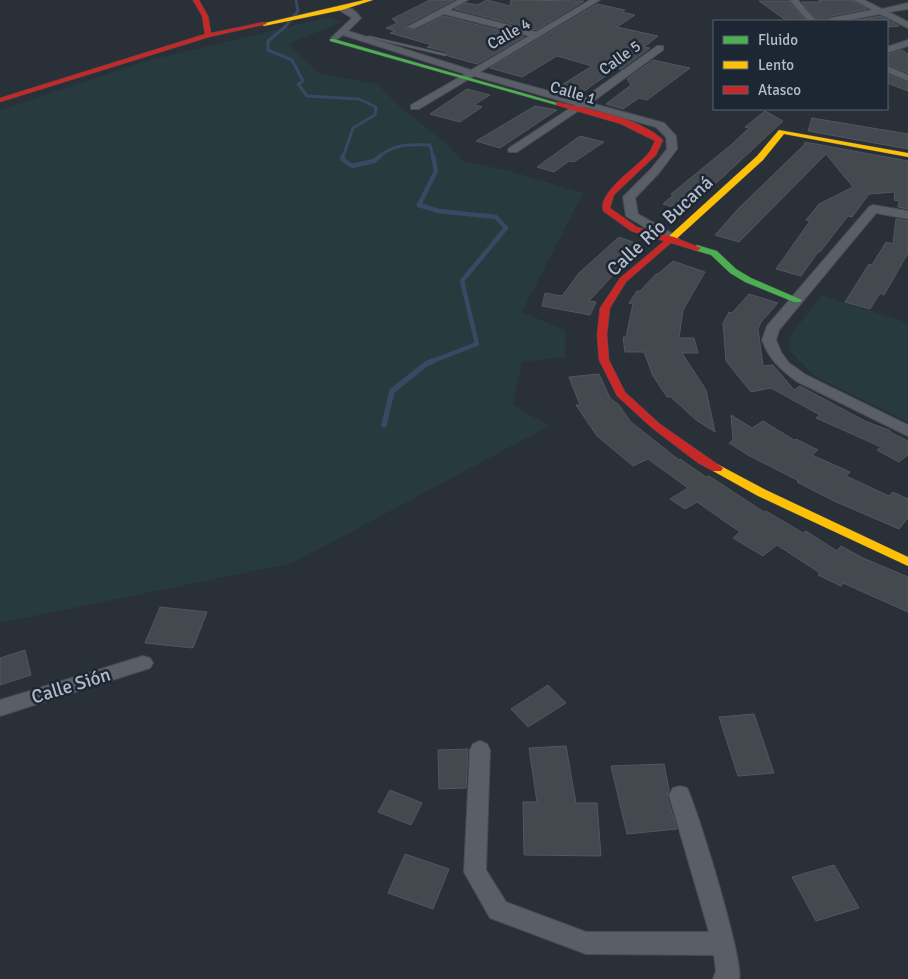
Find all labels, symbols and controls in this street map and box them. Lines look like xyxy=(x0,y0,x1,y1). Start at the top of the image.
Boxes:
street label: Calle 4 xyxy=(484,13,535,54)
legend xyxy=(713,20,888,110)
text: Fluido xyxy=(758,31,798,49)
street label: Calle 5 xyxy=(595,36,645,80)
text: Lento xyxy=(758,56,794,74)
street label: Calle 1 xyxy=(548,77,598,109)
text: Atasco xyxy=(758,81,801,99)
street label: Calle Río Bucaná xyxy=(602,171,718,281)
street label: Calle Sión xyxy=(29,663,113,709)

